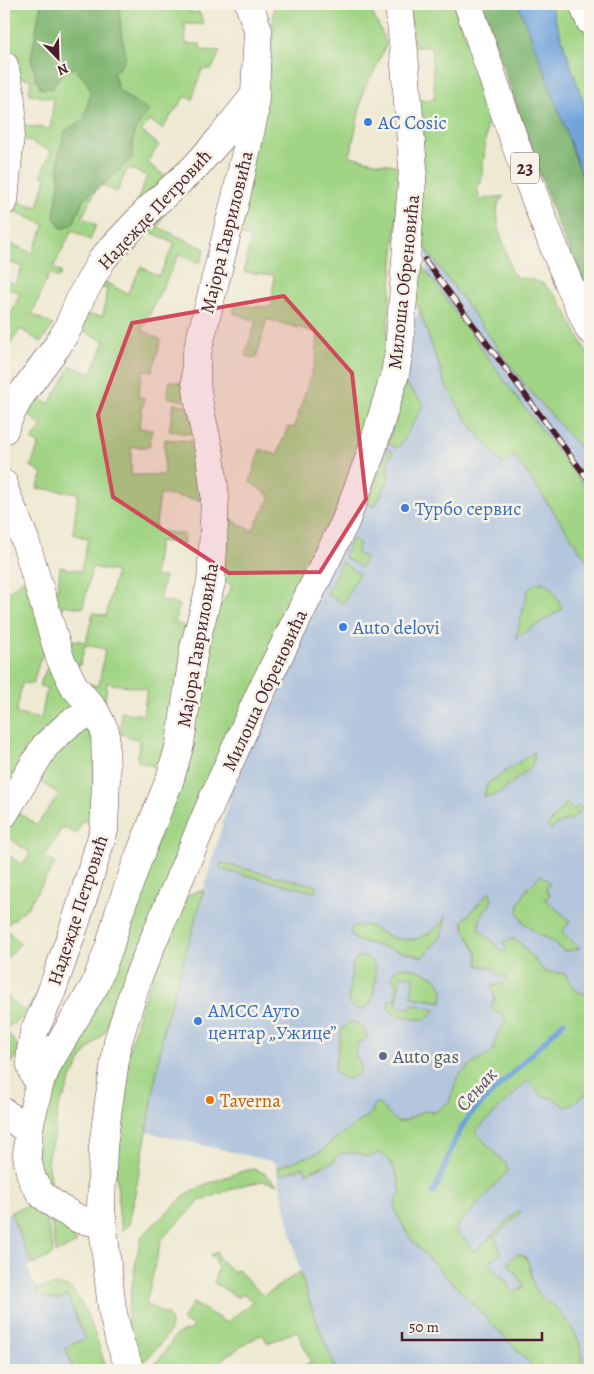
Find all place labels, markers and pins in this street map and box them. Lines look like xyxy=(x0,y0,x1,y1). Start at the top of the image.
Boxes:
place label: AC Cosic xyxy=(377,110,447,136)
marker: AC Cosic xyxy=(362,116,374,128)
place label: Турбо сервис xyxy=(415,496,521,522)
marker: Турбо сервис xyxy=(399,502,411,514)
place label: Auto delovi xyxy=(352,615,440,641)
marker: Auto delovi xyxy=(337,621,349,633)
place label: АМСС Ауто центар „Ужице” xyxy=(207,998,337,1046)
marker: АМСС Ауто центар „Ужице” xyxy=(192,1015,204,1027)
place label: Auto gas xyxy=(392,1044,459,1070)
marker: Auto gas xyxy=(377,1050,389,1062)
place label: Taverna xyxy=(220,1088,281,1114)
marker: Taverna xyxy=(204,1094,216,1106)

